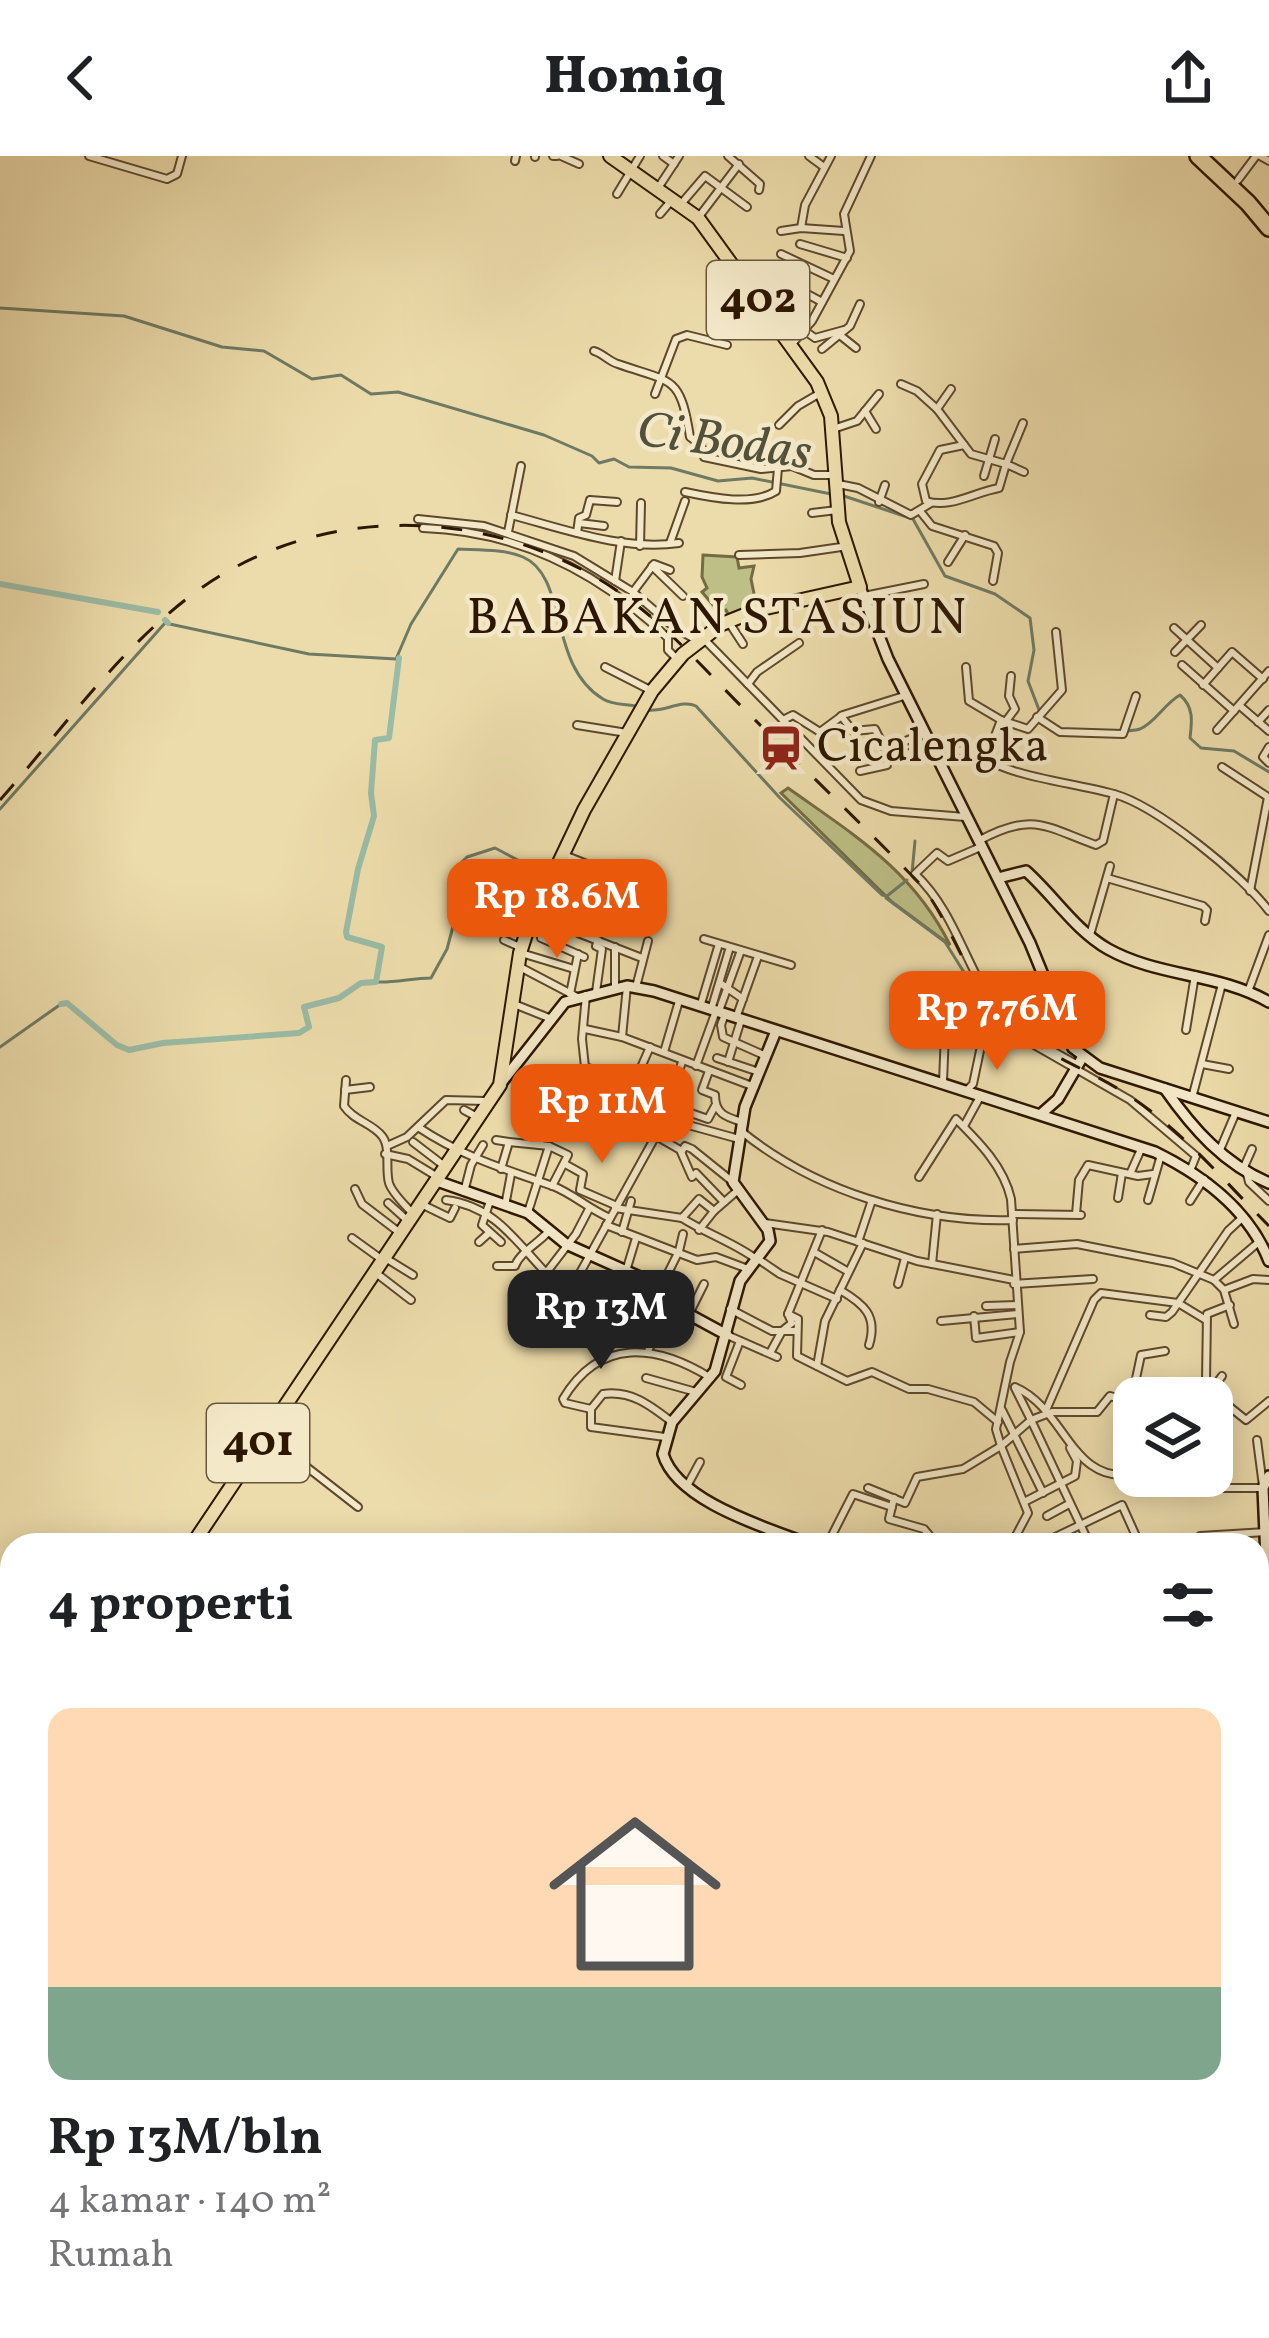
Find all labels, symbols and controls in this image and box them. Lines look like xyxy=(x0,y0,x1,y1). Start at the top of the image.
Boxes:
text: Homiq xyxy=(544,41,725,116)
icon: back xyxy=(48,45,114,111)
icon: share xyxy=(1155,45,1221,111)
road number: 402 xyxy=(707,261,809,339)
water label: Ci Bodas xyxy=(632,396,816,490)
district label: BABAKAN STASIUN xyxy=(467,584,969,655)
place label: Cicalengka xyxy=(817,715,1049,782)
station icon: Cicalengka xyxy=(756,723,806,773)
pin: Rp 18.6M xyxy=(433,859,681,961)
text: Rp 18.6M xyxy=(474,871,640,925)
pin: Rp 7.76M xyxy=(873,971,1121,1073)
text: Rp 7.76M xyxy=(916,983,1078,1037)
pin: Rp 11M xyxy=(504,1064,700,1166)
text: Rp 11M xyxy=(538,1076,666,1130)
pin: Rp 13M xyxy=(503,1270,699,1372)
text: Rp 13M xyxy=(534,1282,668,1336)
map controls xyxy=(1113,1377,1233,1497)
button: layers xyxy=(1113,1377,1233,1497)
road number: 401 xyxy=(207,1404,309,1482)
text: 4 properti xyxy=(48,1570,294,1641)
icon: filters xyxy=(1155,1572,1221,1638)
icon: home xyxy=(527,1786,743,2002)
text: Rp 13M/bln xyxy=(48,2104,323,2175)
text: 4 kamar · 140 m² xyxy=(48,2175,331,2229)
text: Rumah xyxy=(48,2229,174,2283)

